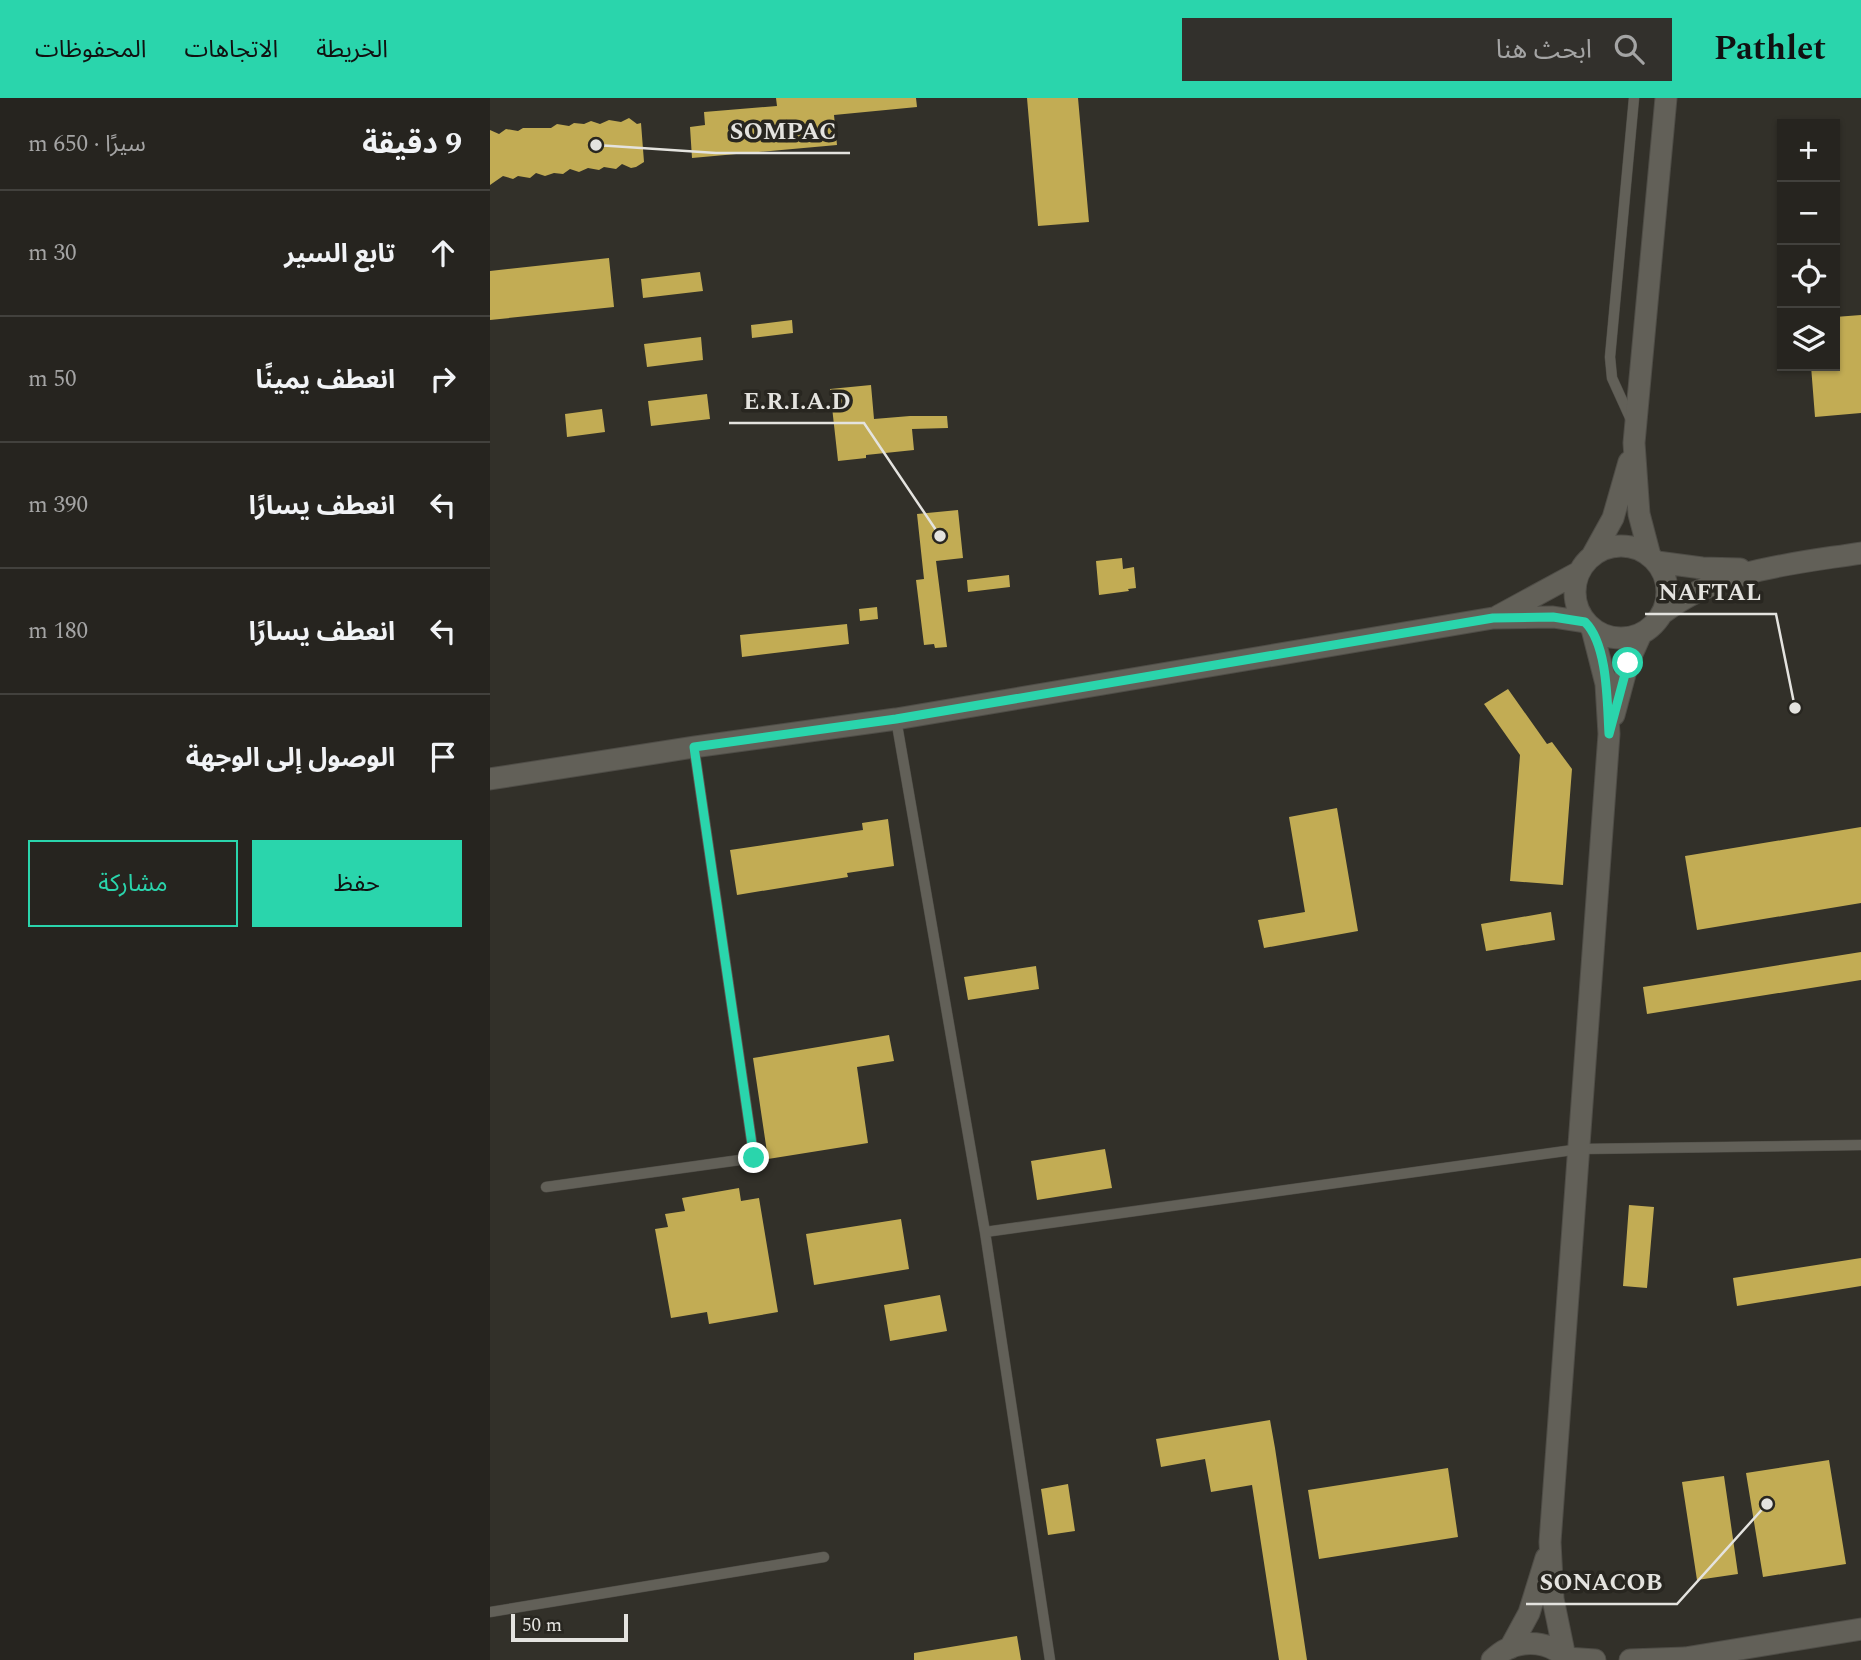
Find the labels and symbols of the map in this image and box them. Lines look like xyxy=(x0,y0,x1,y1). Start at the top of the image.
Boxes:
callout: SOMPAC xyxy=(716,108,850,153)
text: SOMPAC xyxy=(730,114,836,150)
callout: E.R.I.A.D xyxy=(729,378,864,423)
text: E.R.I.A.D xyxy=(743,384,851,420)
callout: NAFTAL xyxy=(1645,569,1776,614)
text: NAFTAL xyxy=(1659,575,1761,611)
route start xyxy=(1612,647,1643,678)
route end xyxy=(738,1142,769,1173)
callout: SONACOB xyxy=(1526,1559,1677,1604)
text: SONACOB xyxy=(1540,1565,1663,1601)
scale bar xyxy=(511,1611,628,1643)

